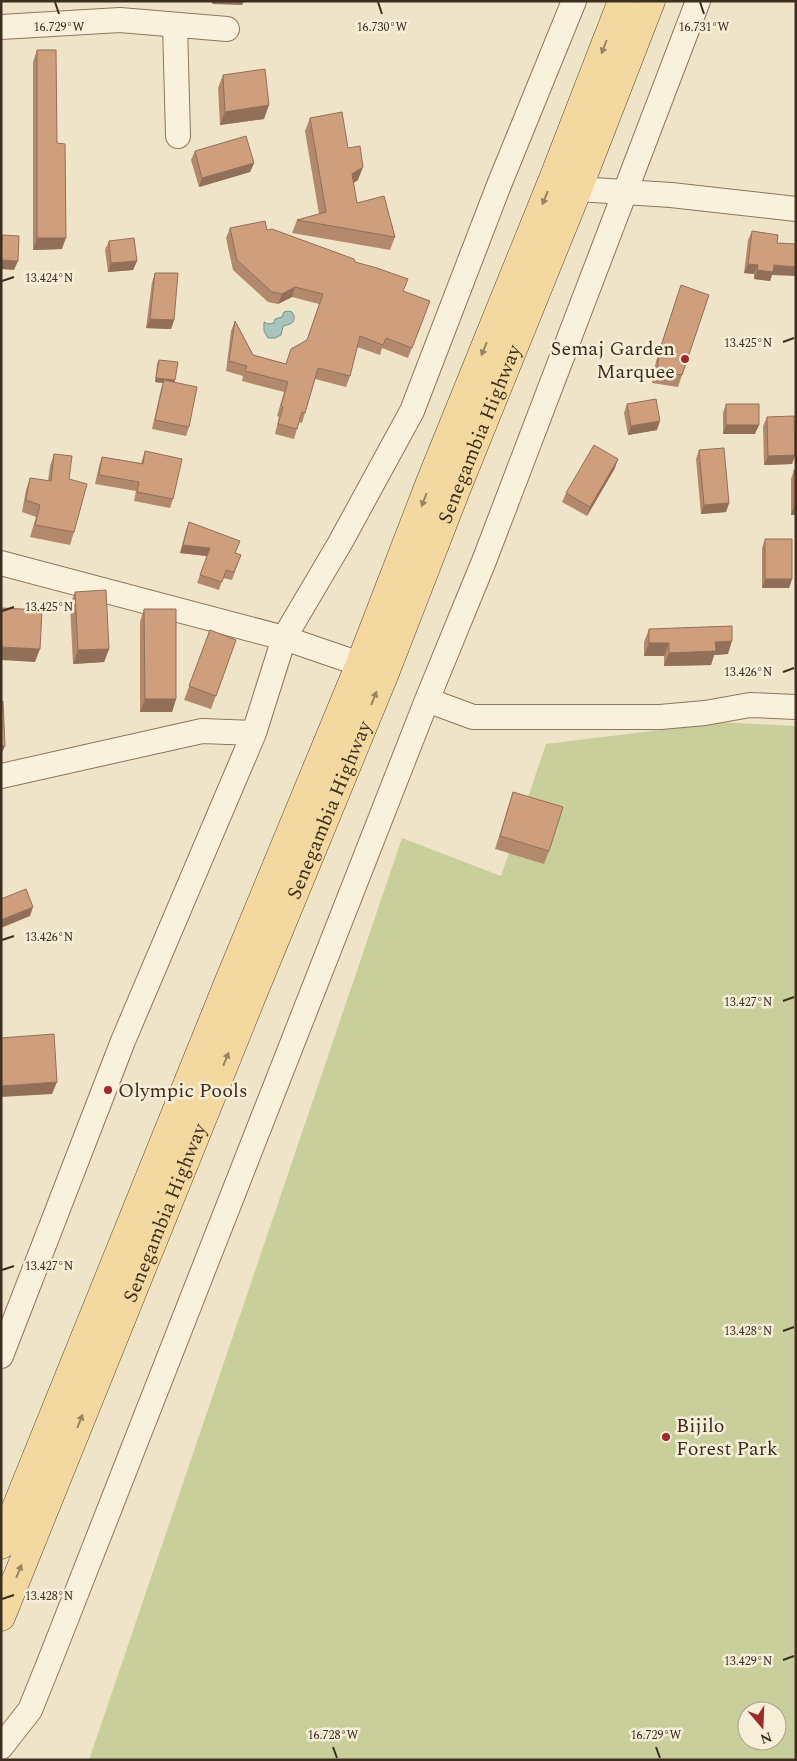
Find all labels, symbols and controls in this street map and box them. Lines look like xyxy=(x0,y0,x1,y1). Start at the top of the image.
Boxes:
text: 16.729°W xyxy=(34,18,85,37)
text: 16.730°W xyxy=(357,18,408,37)
text: 16.731°W xyxy=(679,18,730,37)
one-way arrow xyxy=(600,40,608,55)
one-way arrow xyxy=(541,191,549,206)
text: 13.424°N xyxy=(25,269,73,288)
place label: Semaj Garden Marquee xyxy=(551,334,675,387)
text: 13.425°N xyxy=(724,334,772,353)
street label: Senegambia Highway xyxy=(430,339,530,528)
one-way arrow xyxy=(480,342,488,356)
marker: Semaj Garden Marquee xyxy=(679,353,691,365)
one-way arrow xyxy=(420,492,427,507)
text: 13.425°N xyxy=(25,598,73,617)
text: 13.426°N xyxy=(724,663,772,682)
one-way arrow xyxy=(371,691,379,705)
street label: Senegambia Highway xyxy=(279,715,380,904)
text: 13.426°N xyxy=(25,928,73,947)
text: 13.427°N xyxy=(724,993,772,1012)
one-way arrow xyxy=(222,1051,230,1066)
place label: Olympic Pools xyxy=(118,1076,248,1106)
marker: Olympic Pools xyxy=(102,1084,114,1096)
street label: Senegambia Highway xyxy=(116,1118,215,1307)
text: 13.427°N xyxy=(25,1257,73,1276)
text: 13.428°N xyxy=(724,1322,772,1341)
place label: Bijilo Forest Park xyxy=(676,1411,778,1464)
one-way arrow xyxy=(76,1413,84,1428)
marker: Bijilo Forest Park xyxy=(660,1431,672,1443)
one-way arrow xyxy=(16,1564,24,1579)
text: 13.428°N xyxy=(25,1587,73,1606)
text: 13.429°N xyxy=(724,1652,772,1671)
north arrow xyxy=(737,1701,787,1751)
text: 16.728°W xyxy=(308,1726,359,1745)
text: 16.729°W xyxy=(631,1726,682,1745)
text: N xyxy=(757,1726,775,1750)

